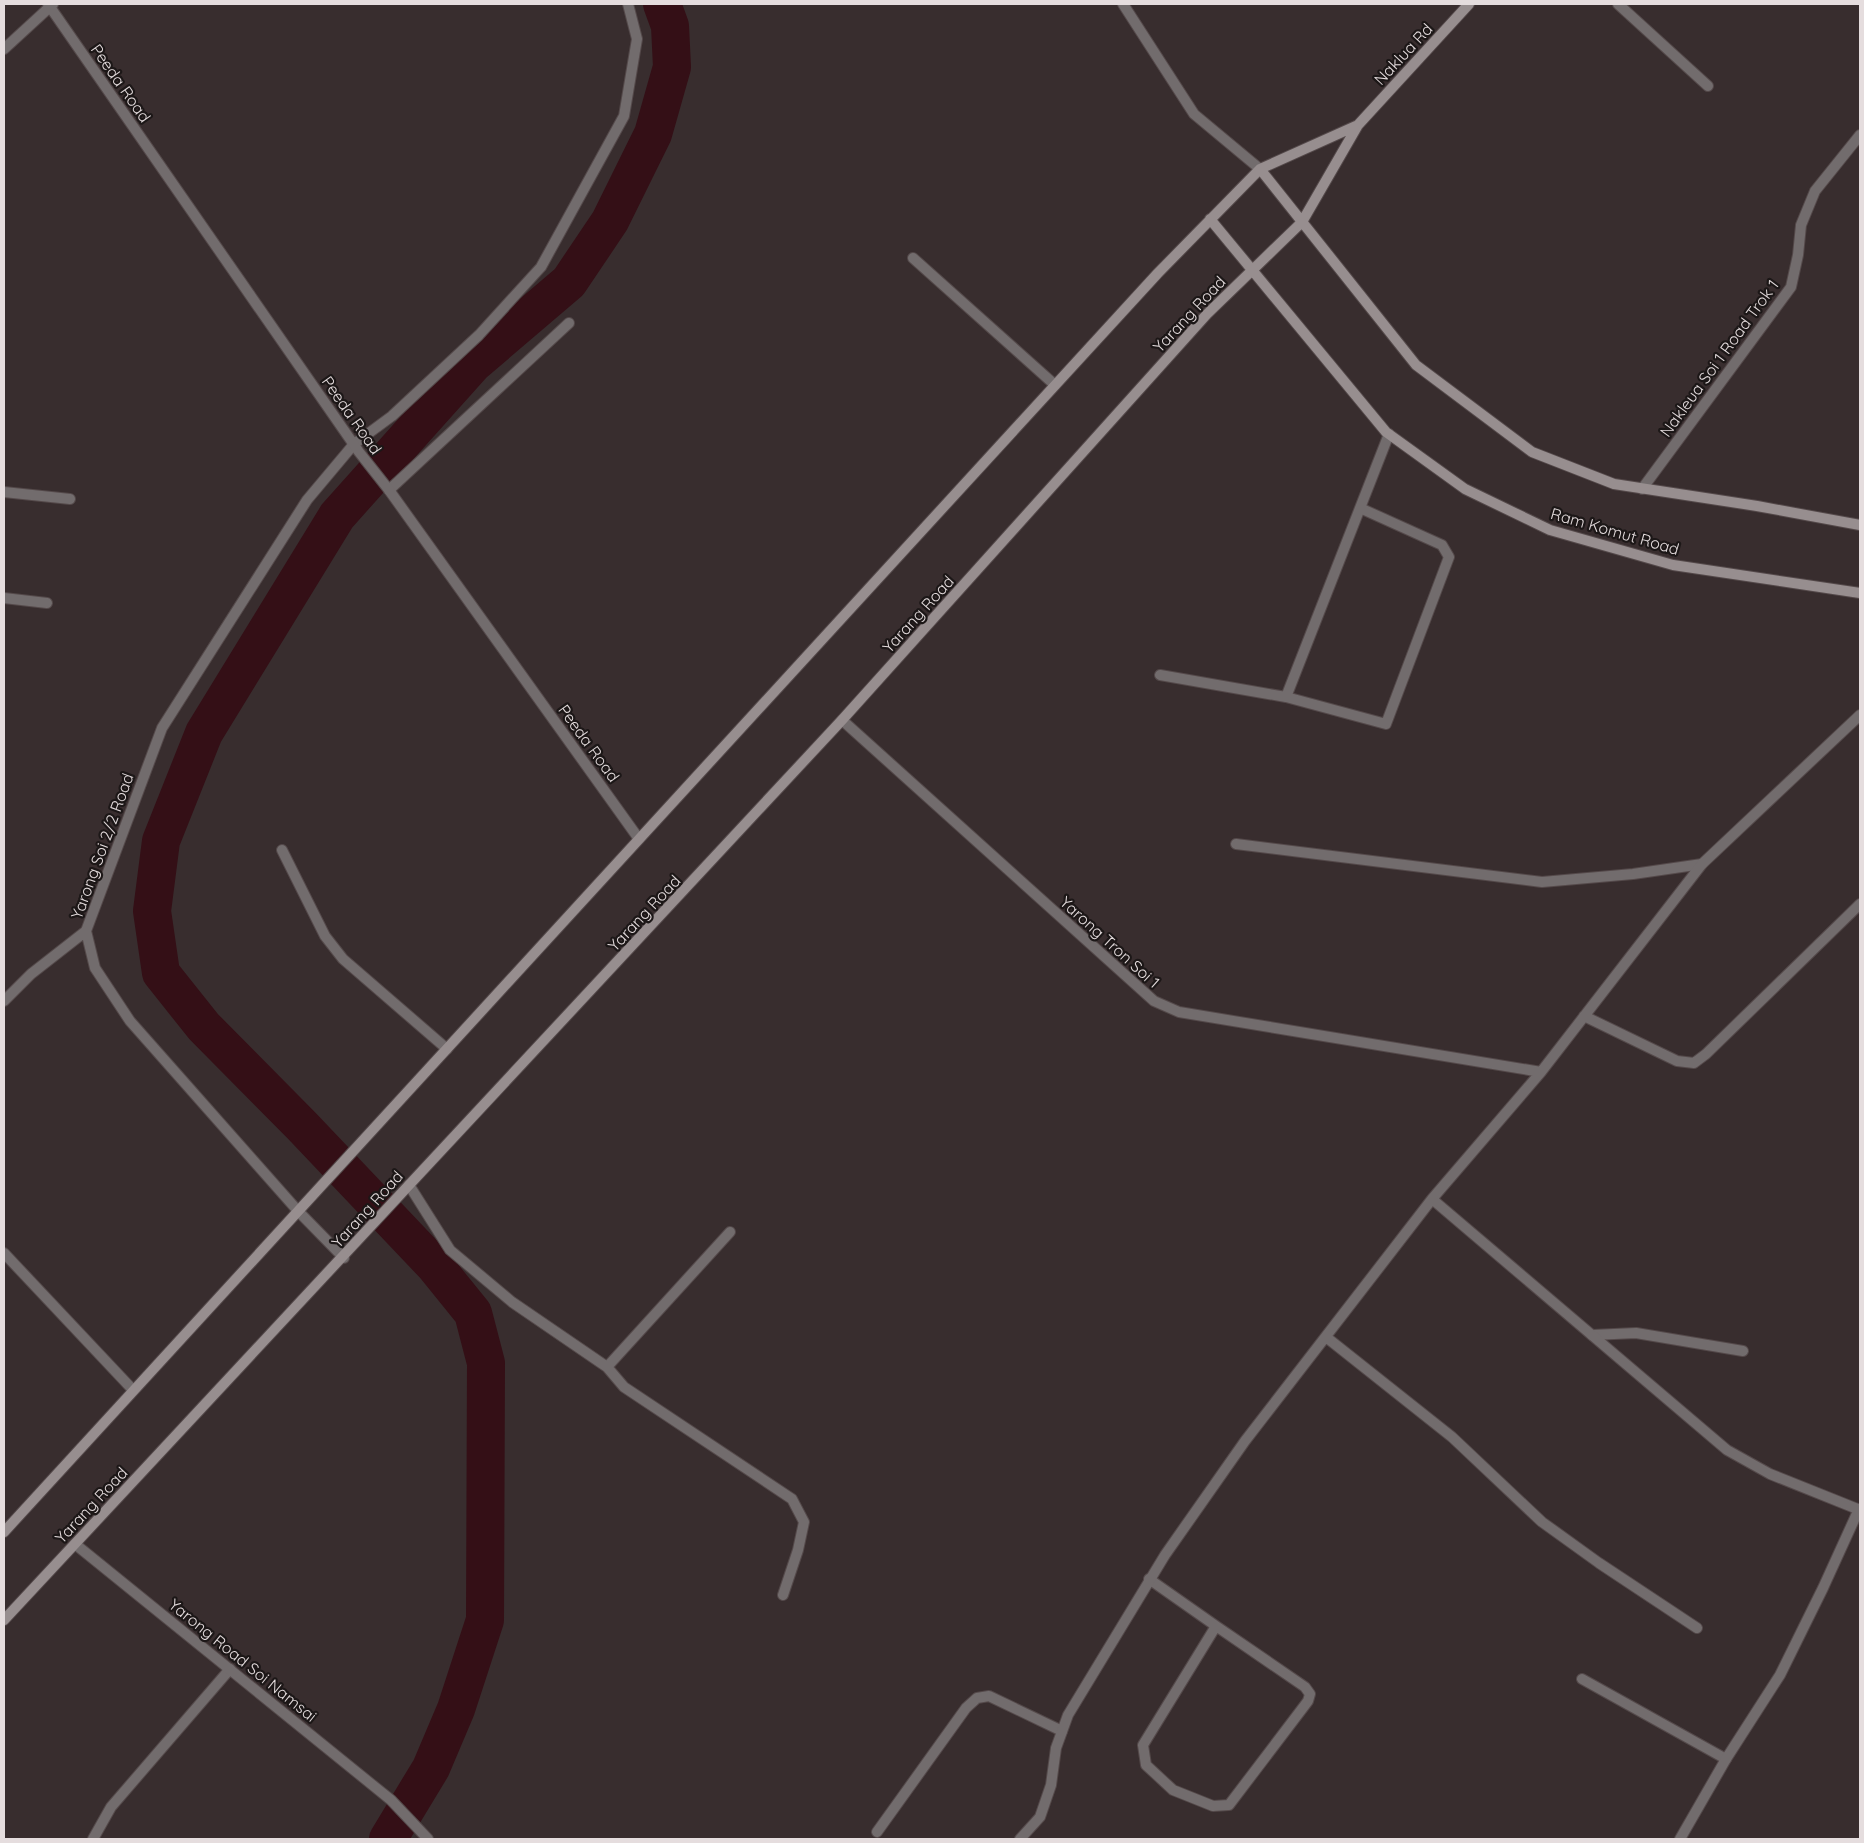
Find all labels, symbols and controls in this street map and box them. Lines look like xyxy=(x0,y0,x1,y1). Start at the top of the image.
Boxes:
street label: Naklua Rd xyxy=(1369,19,1437,89)
street label: Peeda Road xyxy=(87,40,155,126)
street label: Yarang Road xyxy=(1149,272,1229,356)
street label: Nakleua Soi 1 Road Trok 1 xyxy=(1655,276,1783,440)
street label: Peeda Road xyxy=(318,372,386,458)
street label: Ram Komut Road xyxy=(1548,503,1682,559)
street label: Yarang Road xyxy=(878,571,958,657)
street label: Peeda Road xyxy=(554,700,624,786)
street label: Yarong Soi 2/2 Road xyxy=(66,770,138,922)
street label: Yarang Road xyxy=(604,871,684,955)
street label: Yarong Tron Soi 1 xyxy=(1056,892,1164,992)
street label: Yarang Road xyxy=(327,1166,407,1252)
street label: Yarang Road xyxy=(51,1463,131,1547)
street label: Yarong Road Soi Namsai xyxy=(165,1594,321,1726)

